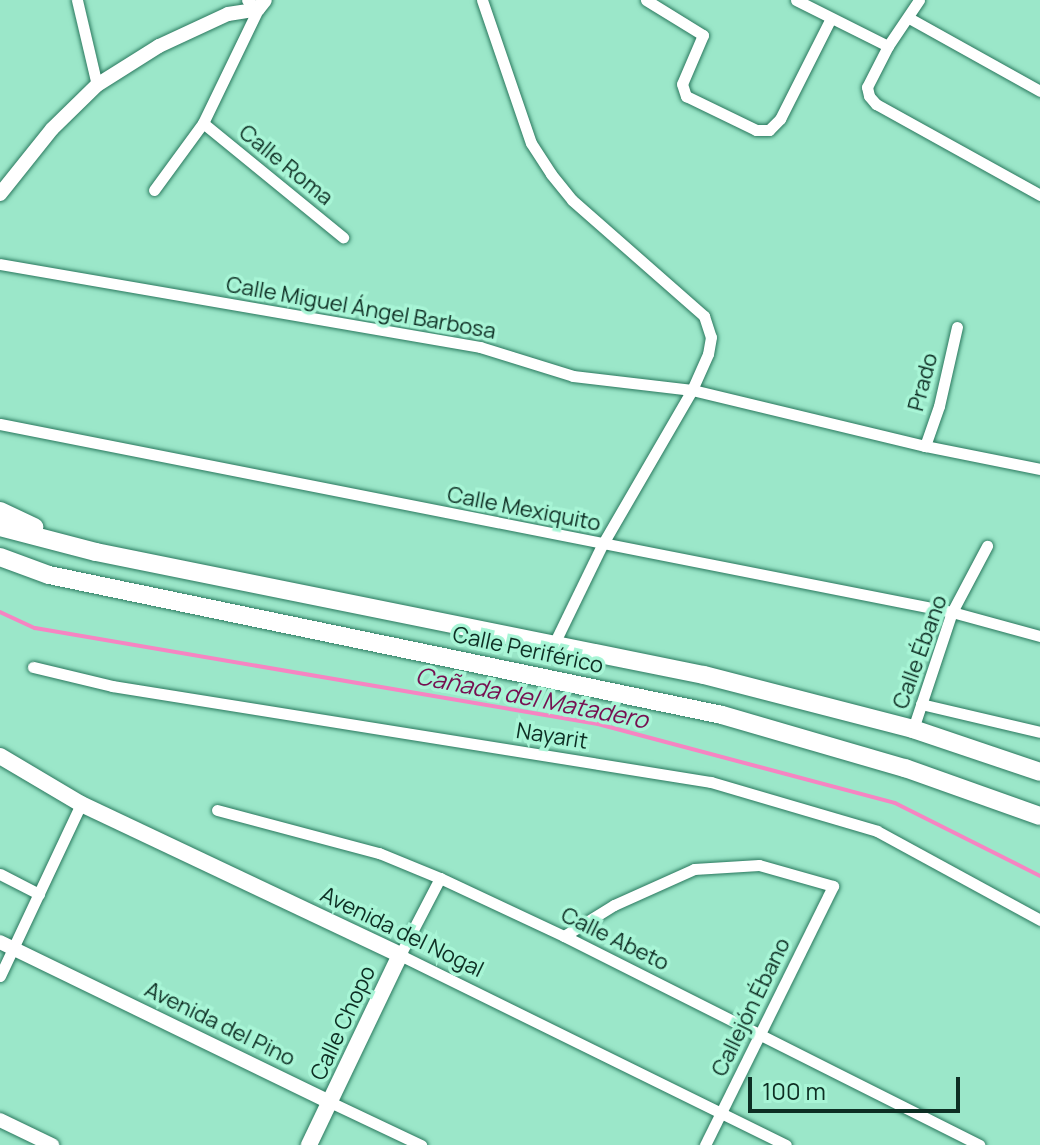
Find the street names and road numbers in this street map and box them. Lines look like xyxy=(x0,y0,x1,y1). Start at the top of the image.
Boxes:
street label: Calle Roma xyxy=(234,119,338,211)
street label: Calle Miguel Ángel Barbosa xyxy=(224,271,498,345)
street label: Prado xyxy=(903,350,943,414)
street label: Calle Mexiquito xyxy=(445,481,603,537)
street label: Calle Ébano xyxy=(887,591,953,713)
street label: Calle Periférico xyxy=(450,621,606,679)
street label: Nayarit xyxy=(514,717,590,755)
street label: Avenida del Nogal xyxy=(316,881,488,983)
street label: Calle Abeto xyxy=(557,902,673,976)
street label: Callejón Ébano xyxy=(706,933,796,1081)
street label: Calle Chopo xyxy=(305,962,381,1084)
street label: Avenida del Pino xyxy=(140,976,300,1072)

